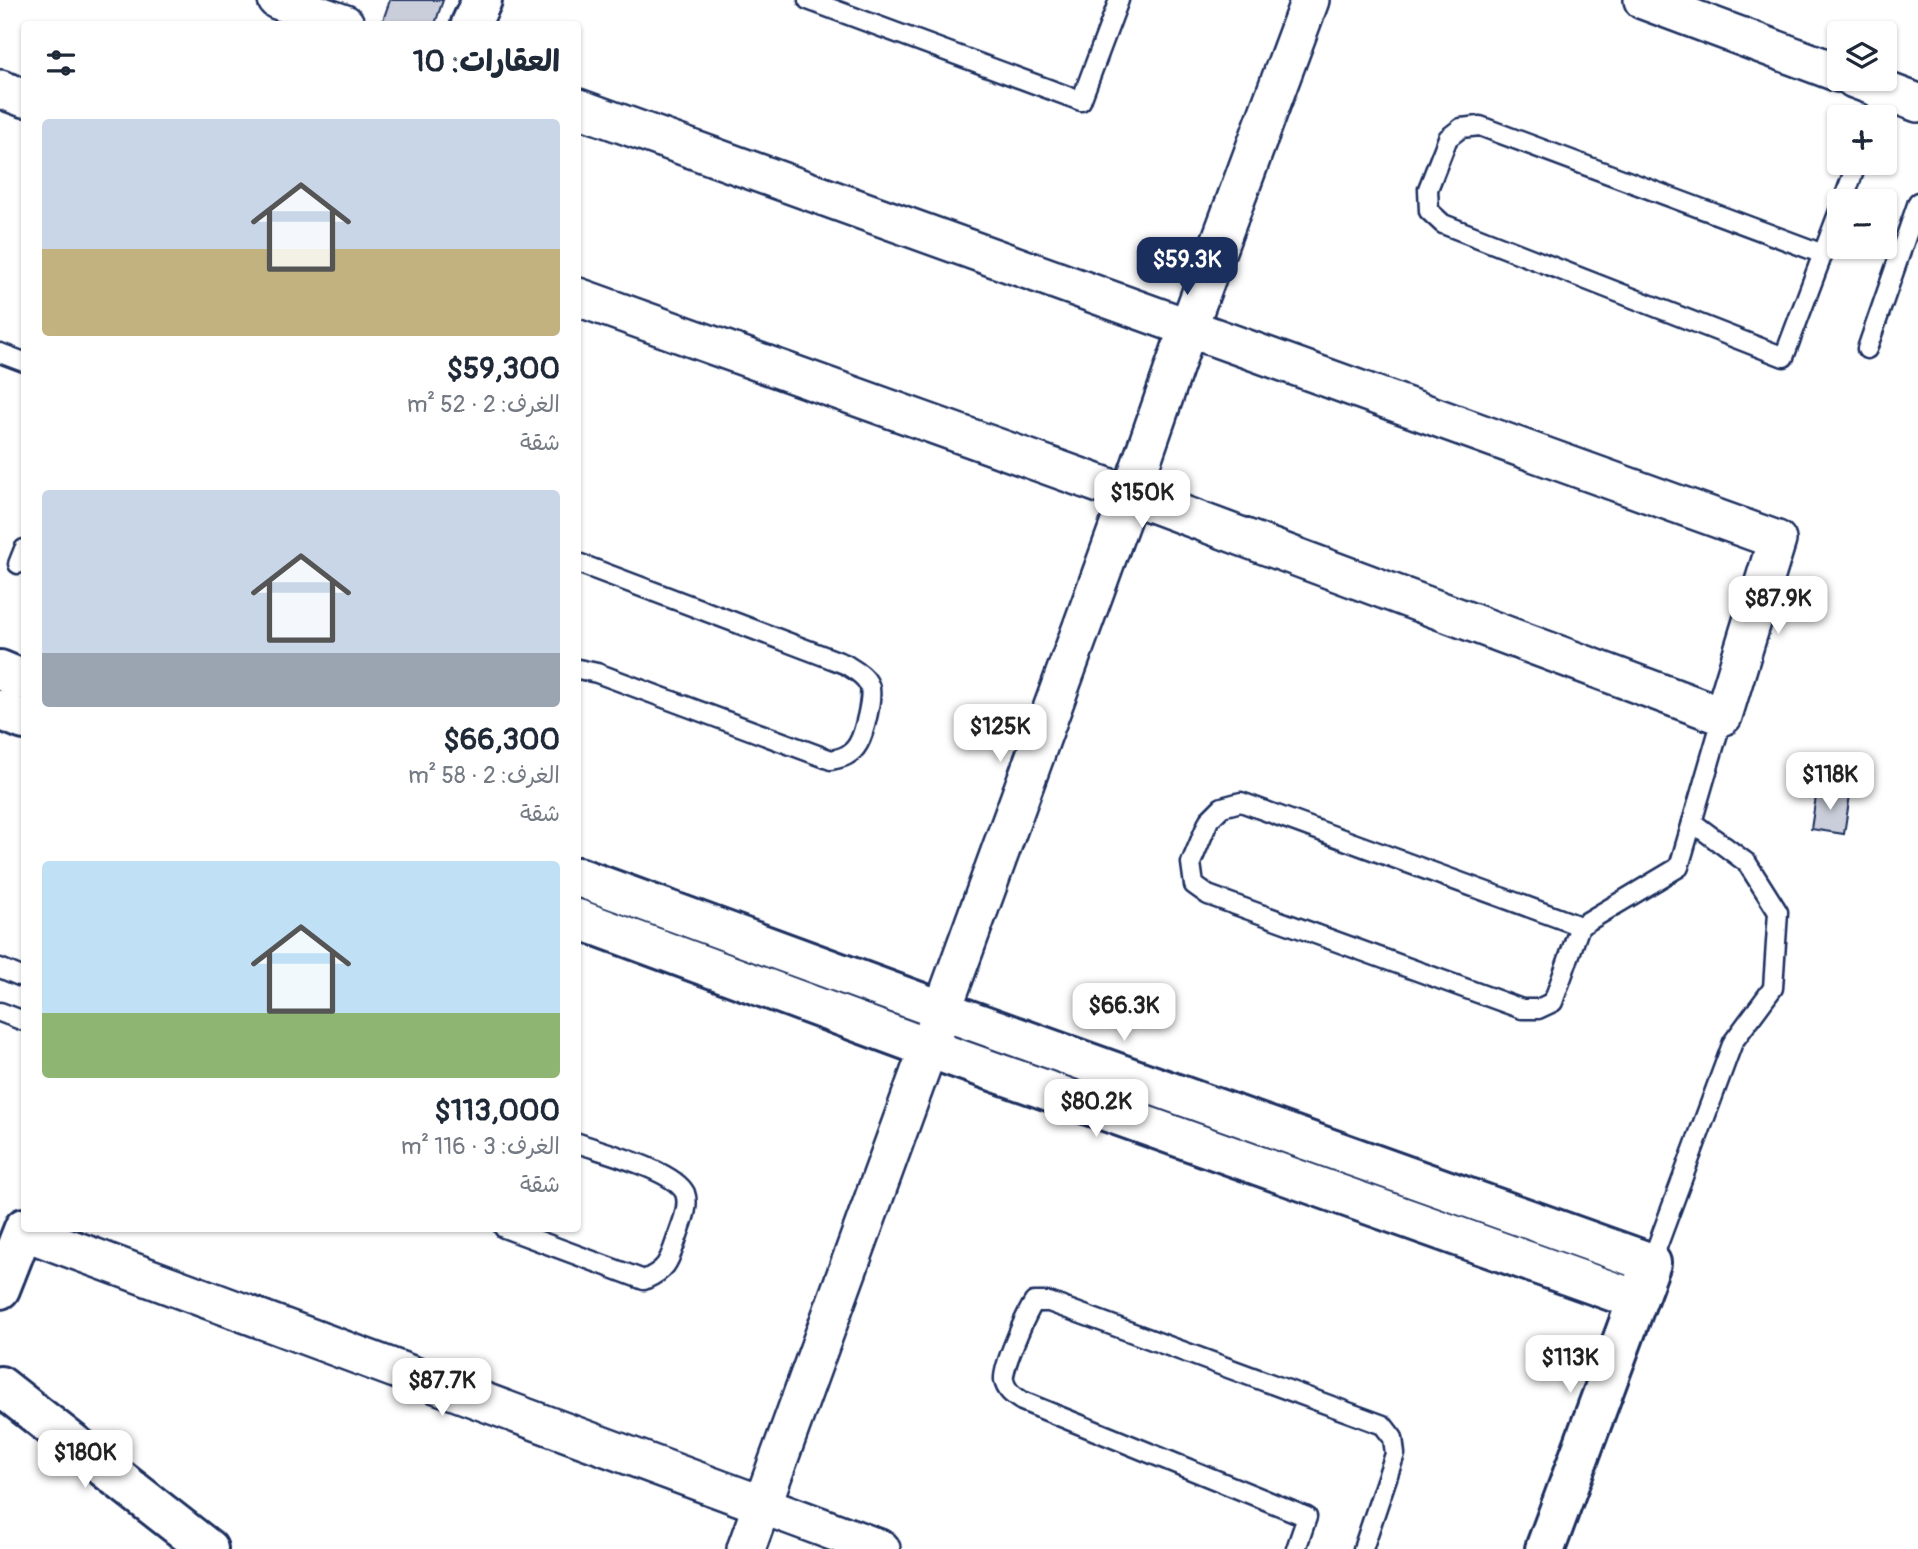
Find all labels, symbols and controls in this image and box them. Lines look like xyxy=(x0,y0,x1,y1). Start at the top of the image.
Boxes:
map controls xyxy=(1827,21,1897,259)
button: layers xyxy=(1827,21,1897,91)
text: العقارات: 10 xyxy=(413,43,560,80)
icon: filters xyxy=(42,44,80,82)
button: + xyxy=(1827,105,1897,175)
icon: home xyxy=(238,164,364,290)
button: − xyxy=(1827,189,1897,259)
pin: $59.3K xyxy=(1130,238,1244,297)
text: $59.3K xyxy=(1153,245,1221,274)
text: $59,300 xyxy=(447,350,560,387)
text: الغرف: 2 · 52 m² xyxy=(407,390,560,419)
text: شقة xyxy=(520,428,560,457)
pin: $150K xyxy=(1093,470,1191,530)
text: $150K xyxy=(1110,478,1174,507)
icon: home xyxy=(238,535,364,661)
pin: $87.9K xyxy=(1721,576,1835,636)
text: $87.9K xyxy=(1745,584,1811,613)
pin: $125K xyxy=(951,704,1049,764)
text: $125K xyxy=(970,712,1030,741)
text: $66,300 xyxy=(443,721,560,758)
pin: $118K xyxy=(1781,752,1879,812)
text: $118K xyxy=(1802,760,1858,789)
text: الغرف: 2 · 58 m² xyxy=(408,761,560,790)
text: شقة xyxy=(520,799,560,828)
icon: home xyxy=(238,906,364,1032)
pin: $66.3K xyxy=(1067,984,1181,1043)
text: $66.3K xyxy=(1089,991,1159,1020)
pin: $80.2K xyxy=(1039,1080,1153,1139)
text: $80.2K xyxy=(1060,1087,1132,1116)
text: $113,000 xyxy=(434,1092,560,1129)
text: الغرف: 3 · 116 m² xyxy=(401,1132,560,1161)
text: شقة xyxy=(520,1170,560,1199)
pin: $113K xyxy=(1521,1336,1619,1395)
text: $113K xyxy=(1541,1343,1599,1372)
pin: $87.7K xyxy=(385,1358,499,1418)
text: $87.7K xyxy=(408,1366,476,1395)
pin: $180K xyxy=(36,1430,134,1490)
text: $180K xyxy=(54,1438,116,1467)

